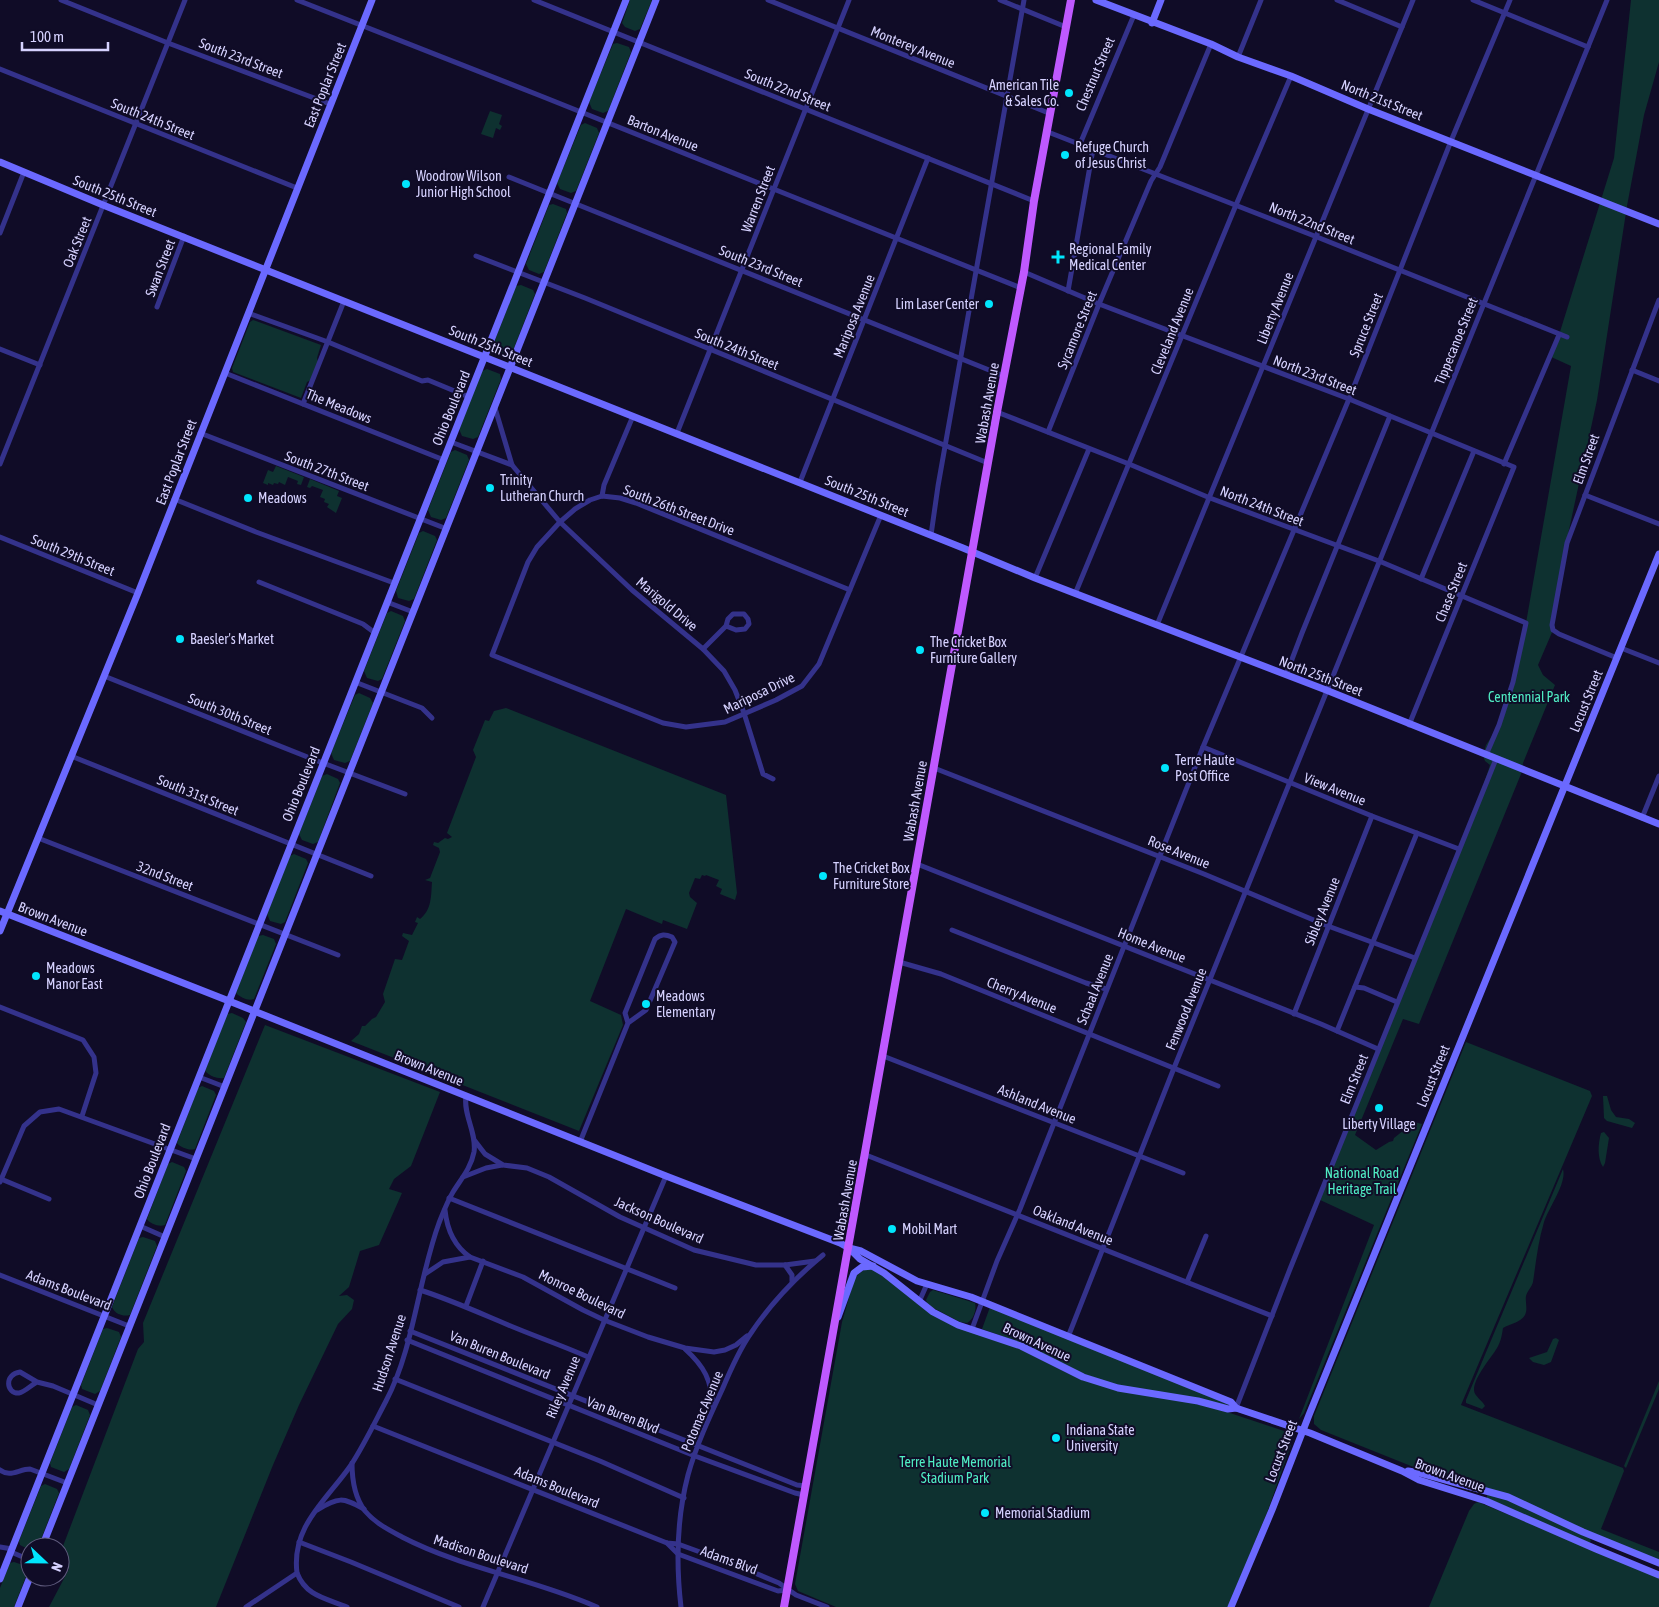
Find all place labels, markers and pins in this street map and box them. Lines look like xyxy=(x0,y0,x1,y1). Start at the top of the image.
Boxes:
place label: American Tile & Sales Co. xyxy=(989,77,1059,109)
marker: American Tile & Sales Co. xyxy=(1063,87,1075,99)
place label: Refuge Church of Jesus Christ xyxy=(1075,139,1149,171)
marker: Refuge Church of Jesus Christ xyxy=(1059,149,1071,161)
place label: Woodrow Wilson Junior High School xyxy=(416,168,511,200)
marker: Woodrow Wilson Junior High School xyxy=(400,178,412,190)
place label: Regional Family Medical Center xyxy=(1069,241,1152,273)
marker: Regional Family Medical Center xyxy=(1051,250,1065,264)
place label: Lim Laser Center xyxy=(895,296,980,312)
marker: Lim Laser Center xyxy=(983,298,995,310)
place label: Trinity Lutheran Church xyxy=(500,472,584,504)
marker: Trinity Lutheran Church xyxy=(484,482,496,494)
place label: Meadows xyxy=(258,490,307,506)
marker: Meadows xyxy=(242,492,254,504)
place label: Baesler's Market xyxy=(190,631,274,647)
marker: Baesler's Market xyxy=(174,633,186,645)
place label: The Cricket Box Furniture Gallery xyxy=(930,634,1017,666)
marker: The Cricket Box Furniture Gallery xyxy=(914,644,926,656)
place label: Terre Haute Post Office xyxy=(1175,752,1235,784)
marker: Terre Haute Post Office xyxy=(1159,762,1171,774)
place label: The Cricket Box Furniture Store xyxy=(833,860,910,892)
marker: The Cricket Box Furniture Store xyxy=(817,870,829,882)
place label: Meadows Manor East xyxy=(46,960,103,992)
marker: Meadows Manor East xyxy=(30,970,42,982)
place label: Meadows Elementary xyxy=(656,988,716,1020)
marker: Meadows Elementary xyxy=(640,998,652,1010)
marker: Liberty Village xyxy=(1373,1102,1385,1114)
place label: Liberty Village xyxy=(1342,1116,1416,1132)
place label: Mobil Mart xyxy=(902,1221,957,1237)
marker: Mobil Mart xyxy=(886,1223,898,1235)
place label: Indiana State University xyxy=(1066,1422,1135,1454)
marker: Indiana State University xyxy=(1050,1432,1062,1444)
place label: Memorial Stadium xyxy=(995,1505,1090,1521)
marker: Memorial Stadium xyxy=(979,1507,991,1519)

